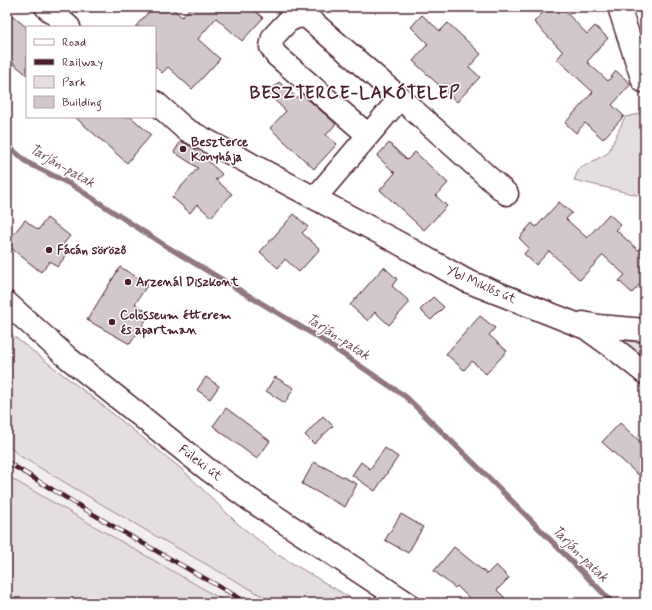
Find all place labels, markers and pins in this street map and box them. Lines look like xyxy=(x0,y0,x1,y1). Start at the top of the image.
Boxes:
place label: Beszterce Konyhája xyxy=(191,134,248,166)
marker: Beszterce Konyhája xyxy=(178,144,188,154)
place label: Fácán söröző xyxy=(57,242,127,259)
marker: Fácán söröző xyxy=(44,245,54,255)
place label: Arzenál Diszkont xyxy=(136,274,239,291)
marker: Arzenál Diszkont xyxy=(123,277,133,287)
place label: Colosseum étterem és apartman xyxy=(120,307,232,339)
marker: Colosseum étterem és apartman xyxy=(107,317,117,327)

